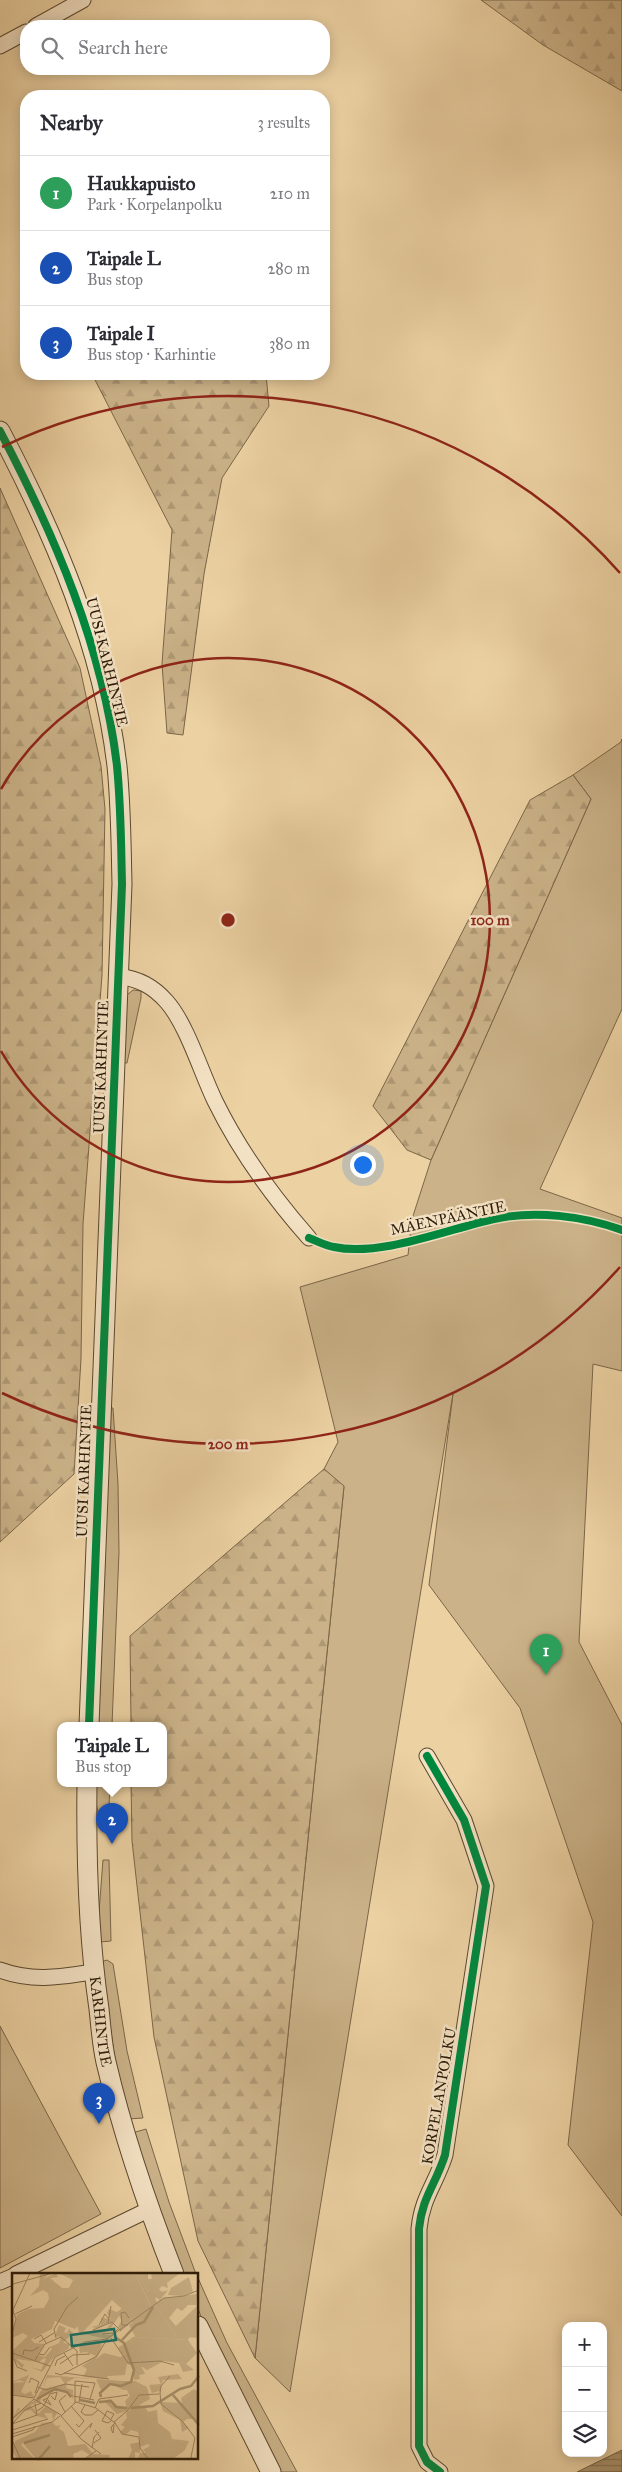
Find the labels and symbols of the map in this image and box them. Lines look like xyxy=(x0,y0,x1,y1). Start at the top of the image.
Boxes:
street label: UUSI KARHINTIE xyxy=(82,595,132,729)
centre of rings xyxy=(219,911,237,929)
text: 100 m xyxy=(470,911,510,929)
street label: UUSI KARHINTIE xyxy=(90,1000,112,1134)
your location xyxy=(350,1152,376,1178)
street label: MÄENPÄÄNTIE xyxy=(389,1197,508,1239)
street label: UUSI KARHINTIE xyxy=(73,1404,95,1538)
text: 200 m xyxy=(208,1435,249,1453)
pin: 1 xyxy=(530,1634,562,1675)
pin: 2 xyxy=(96,1803,128,1844)
street label: KARHINTIE xyxy=(86,1975,116,2069)
street label: KORPELANPOLKU xyxy=(418,2026,460,2166)
pin: 3 xyxy=(83,2083,115,2124)
inset map xyxy=(12,2273,199,2460)

